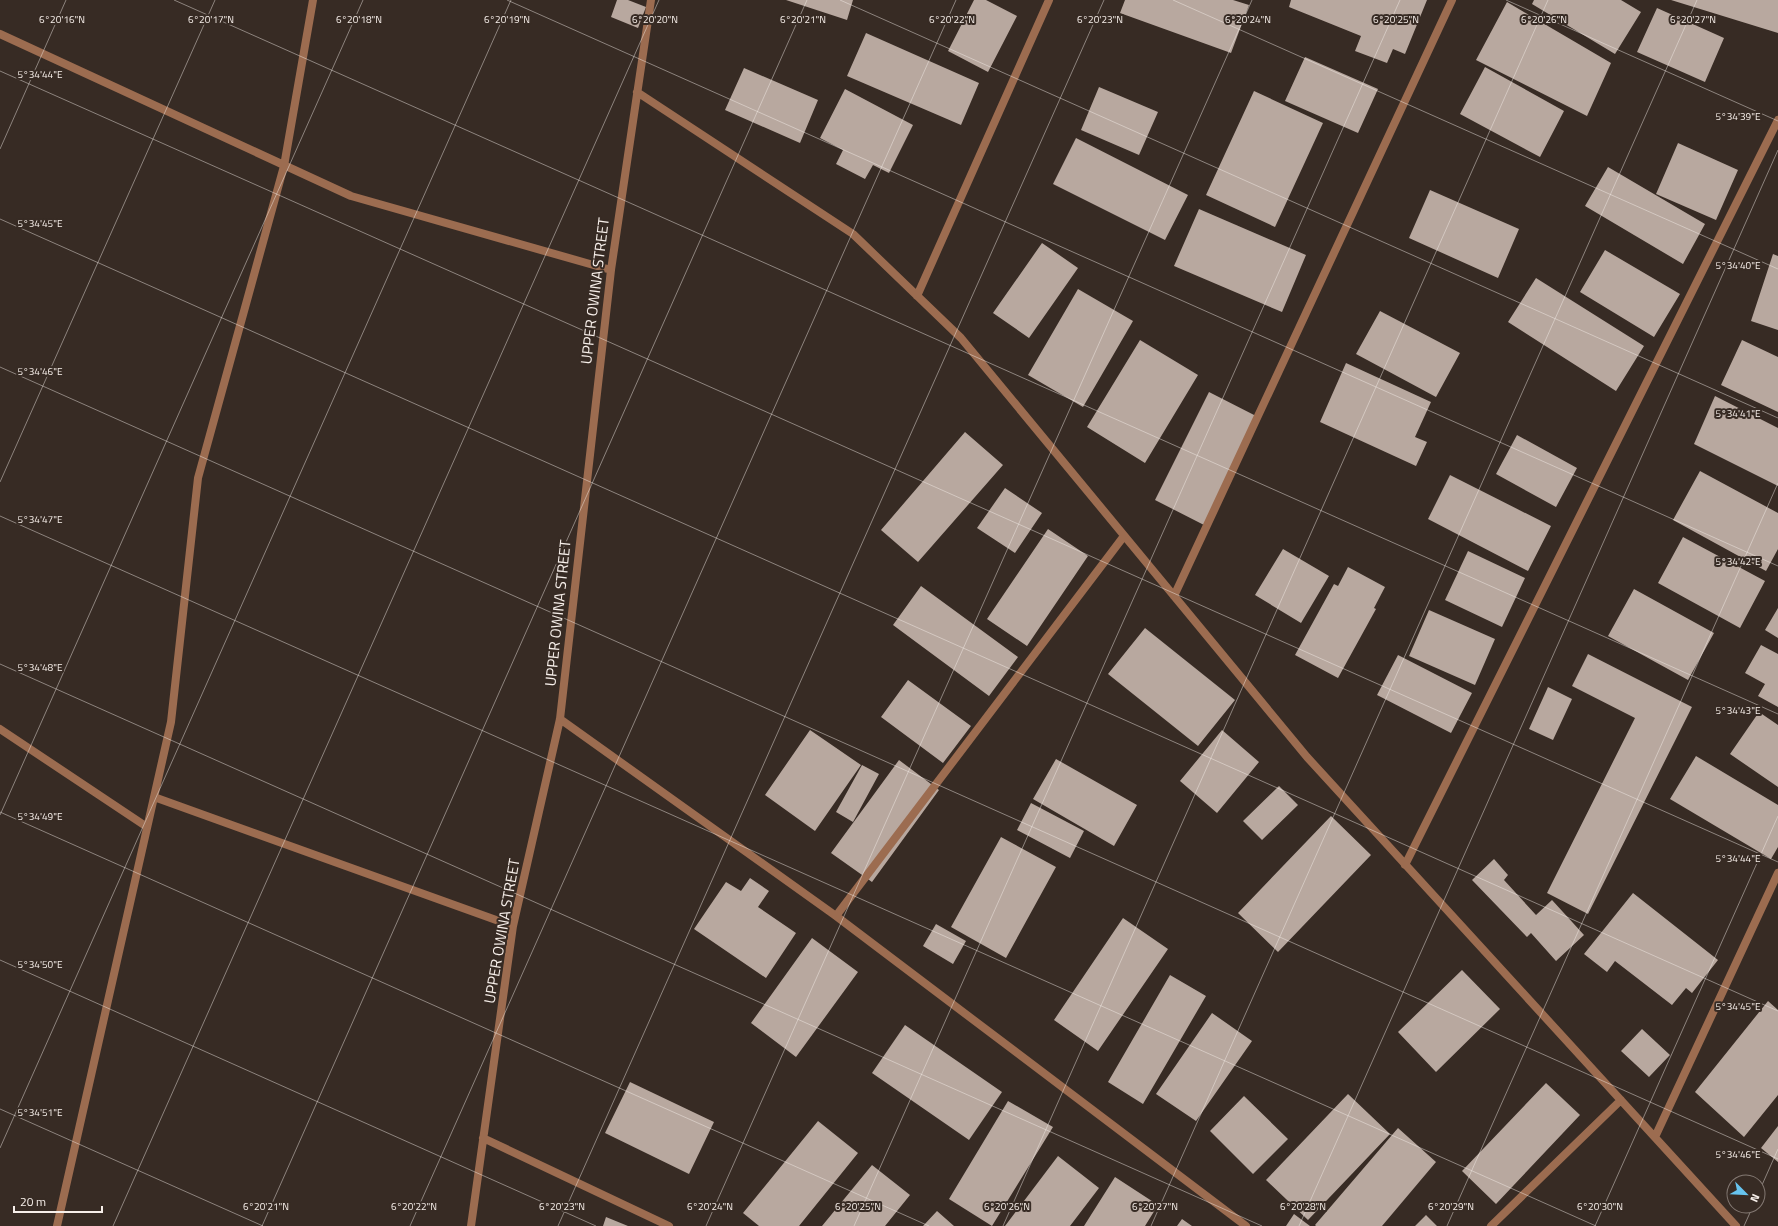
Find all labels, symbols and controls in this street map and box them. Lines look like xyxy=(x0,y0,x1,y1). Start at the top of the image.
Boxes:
text: 6°20'16"N xyxy=(39,12,85,27)
text: 6°20'17"N xyxy=(188,12,234,27)
text: 6°20'18"N xyxy=(336,12,382,27)
text: 6°20'19"N xyxy=(484,12,530,27)
text: 6°20'20"N xyxy=(632,12,678,27)
text: 6°20'21"N xyxy=(780,12,826,27)
text: 6°20'22"N xyxy=(929,12,975,27)
text: 6°20'23"N xyxy=(1077,12,1123,27)
text: 6°20'24"N xyxy=(1225,12,1271,27)
text: 6°20'25"N xyxy=(1373,12,1419,27)
text: 6°20'26"N xyxy=(1521,12,1567,27)
text: 6°20'27"N xyxy=(1670,12,1716,27)
text: 5°34'44"E xyxy=(18,67,63,82)
text: 5°34'39"E xyxy=(1716,109,1761,124)
text: 5°34'45"E xyxy=(18,216,63,231)
street label: UPPER OWINA STREET xyxy=(574,216,615,365)
text: 5°34'40"E xyxy=(1716,258,1761,273)
text: 5°34'46"E xyxy=(18,364,63,379)
text: 5°34'41"E xyxy=(1716,406,1761,421)
text: 5°34'47"E xyxy=(18,512,63,527)
street label: UPPER OWINA STREET xyxy=(538,538,577,687)
text: 5°34'42"E xyxy=(1716,554,1761,569)
text: 5°34'48"E xyxy=(18,660,63,675)
text: 5°34'43"E xyxy=(1716,703,1761,718)
text: 5°34'49"E xyxy=(18,809,63,824)
text: 5°34'44"E xyxy=(1716,851,1761,866)
street label: UPPER OWINA STREET xyxy=(477,856,526,1005)
text: 5°34'50"E xyxy=(18,957,63,972)
text: 5°34'45"E xyxy=(1716,999,1761,1014)
text: 5°34'51"E xyxy=(18,1105,63,1120)
text: 5°34'46"E xyxy=(1716,1147,1761,1162)
north arrow xyxy=(1726,1174,1766,1214)
scale bar xyxy=(14,1188,102,1214)
text: N xyxy=(1746,1191,1764,1205)
text: 20 m xyxy=(20,1192,46,1211)
text: 6°20'21"N xyxy=(243,1199,289,1214)
text: 6°20'22"N xyxy=(391,1199,437,1214)
text: 6°20'23"N xyxy=(539,1199,585,1214)
text: 6°20'24"N xyxy=(687,1199,733,1214)
text: 6°20'25"N xyxy=(835,1199,881,1214)
text: 6°20'26"N xyxy=(984,1199,1030,1214)
text: 6°20'27"N xyxy=(1132,1199,1178,1214)
text: 6°20'28"N xyxy=(1280,1199,1326,1214)
text: 6°20'29"N xyxy=(1428,1199,1474,1214)
text: 6°20'30"N xyxy=(1577,1199,1623,1214)

